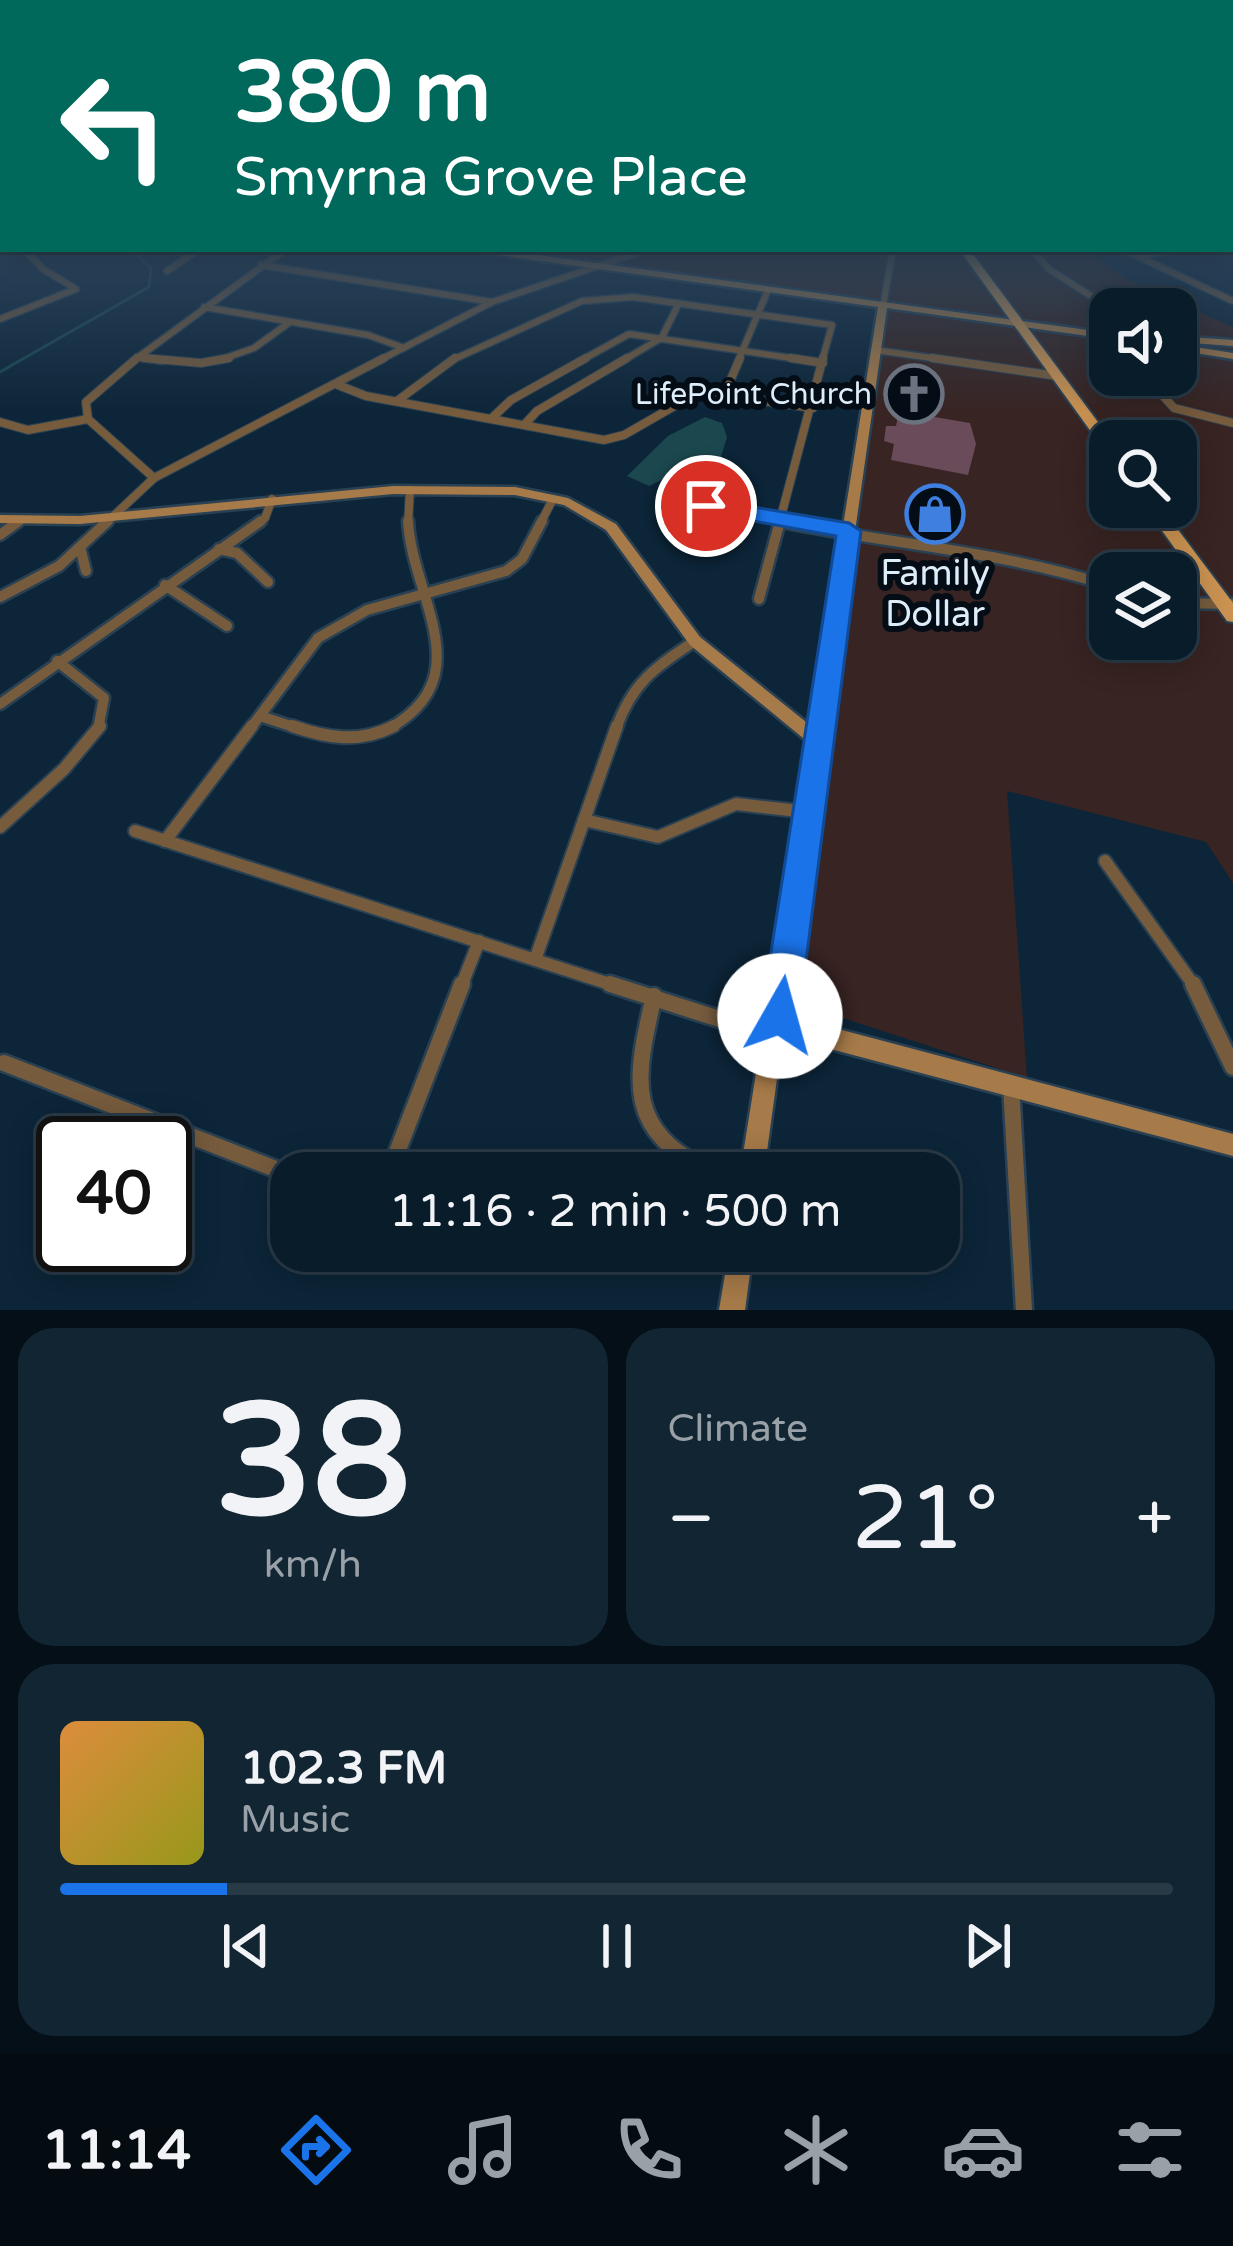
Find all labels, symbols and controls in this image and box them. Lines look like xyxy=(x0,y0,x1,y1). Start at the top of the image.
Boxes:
text: 380 m xyxy=(234,43,491,144)
icon: left xyxy=(36,48,192,204)
text: Smyrna Grove Place xyxy=(234,145,748,210)
map controls xyxy=(1089,288,1197,660)
button: sound xyxy=(1089,288,1197,396)
church icon: LifePoint Church xyxy=(883,363,945,425)
place label: LifePoint Church xyxy=(635,376,872,413)
button: search xyxy=(1089,420,1197,528)
pin xyxy=(655,455,757,557)
icon: arrive xyxy=(673,473,739,539)
shop icon: Family Dollar xyxy=(904,483,966,545)
place label: Family Dollar xyxy=(880,552,990,636)
button: layers xyxy=(1089,552,1197,660)
position arrow xyxy=(717,953,843,1079)
speed limit sign: 40 xyxy=(36,1116,192,1272)
text: 11:16 · 2 min · 500 m xyxy=(389,1185,841,1239)
text: 38 xyxy=(215,1369,411,1557)
text: Climate xyxy=(668,1405,808,1452)
text: 21° xyxy=(852,1465,999,1574)
text: − xyxy=(668,1479,715,1559)
text: + xyxy=(1136,1479,1173,1559)
text: km/h xyxy=(264,1541,362,1588)
text: 102.3 FM xyxy=(240,1742,447,1796)
text: Music xyxy=(240,1796,350,1843)
icon: previous xyxy=(213,1913,279,1979)
icon: pause xyxy=(584,1913,650,1979)
icon: next xyxy=(955,1913,1021,1979)
icon: directions xyxy=(274,2108,358,2192)
icon: music xyxy=(441,2108,525,2192)
icon: phone xyxy=(607,2108,691,2192)
icon: climate xyxy=(774,2108,858,2192)
icon: car xyxy=(941,2108,1025,2192)
icon: filters xyxy=(1108,2108,1192,2192)
text: 11:14 xyxy=(41,2118,191,2183)

